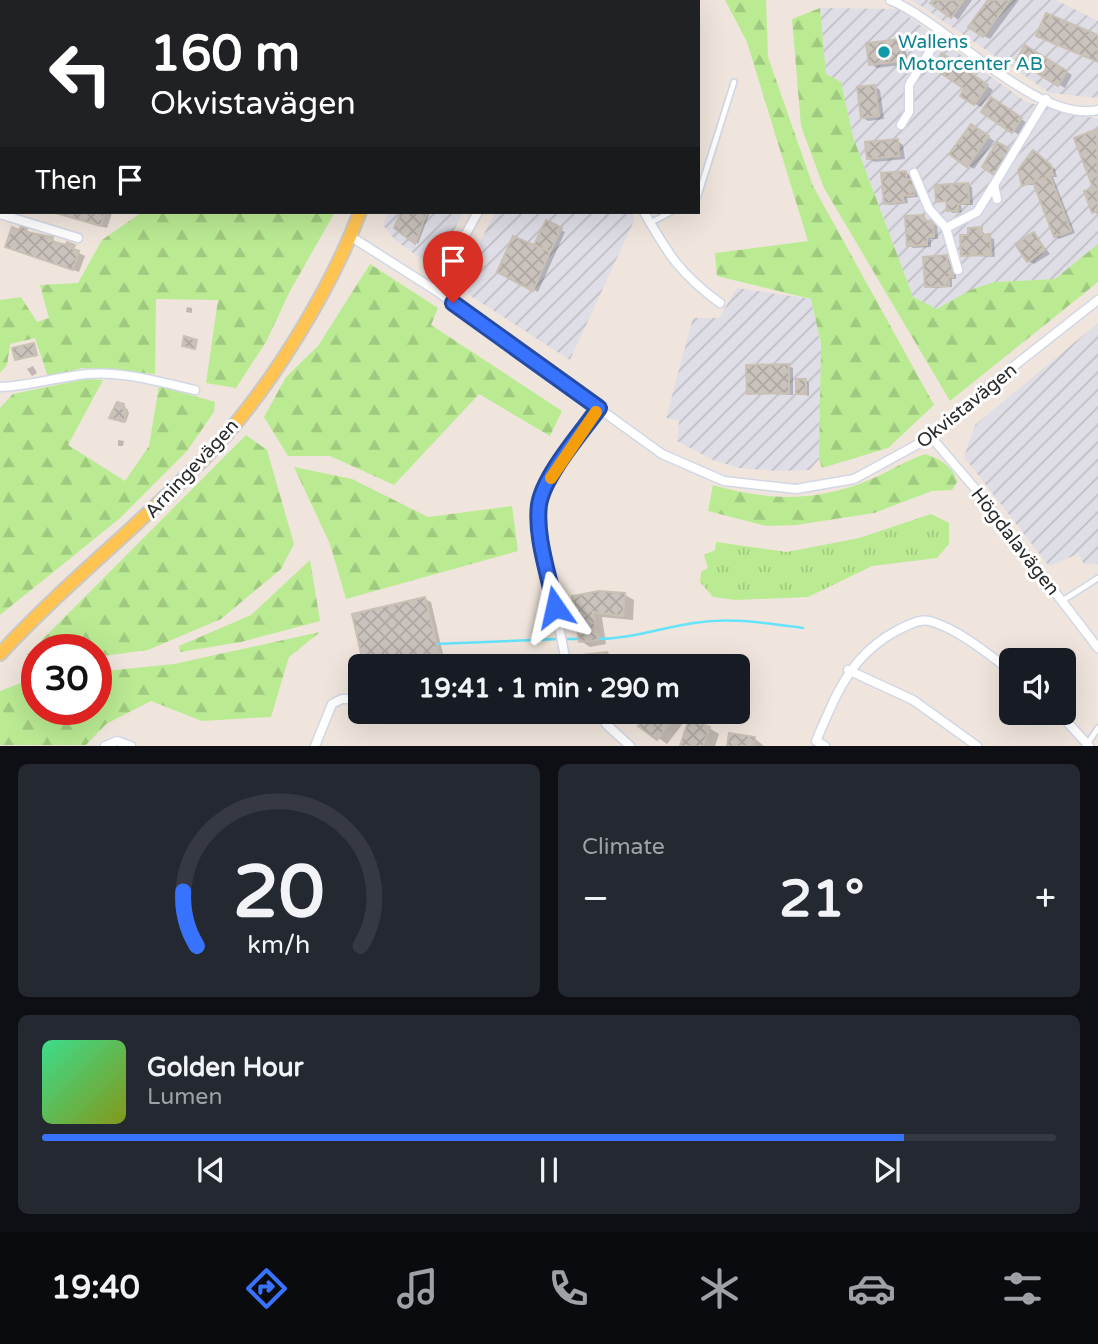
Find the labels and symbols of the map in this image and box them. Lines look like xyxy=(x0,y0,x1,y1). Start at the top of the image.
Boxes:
place label: Wallens Motorcenter AB xyxy=(898,31,1043,75)
marker: Wallens Motorcenter AB xyxy=(876,44,892,60)
pin xyxy=(423,231,483,303)
street label: Okvistavägen xyxy=(912,359,1021,453)
street label: Arningevägen xyxy=(140,415,243,523)
street label: Högdalavägen xyxy=(966,483,1064,600)
position arrow xyxy=(518,570,592,644)
speed limit sign: 30 xyxy=(21,634,112,725)

